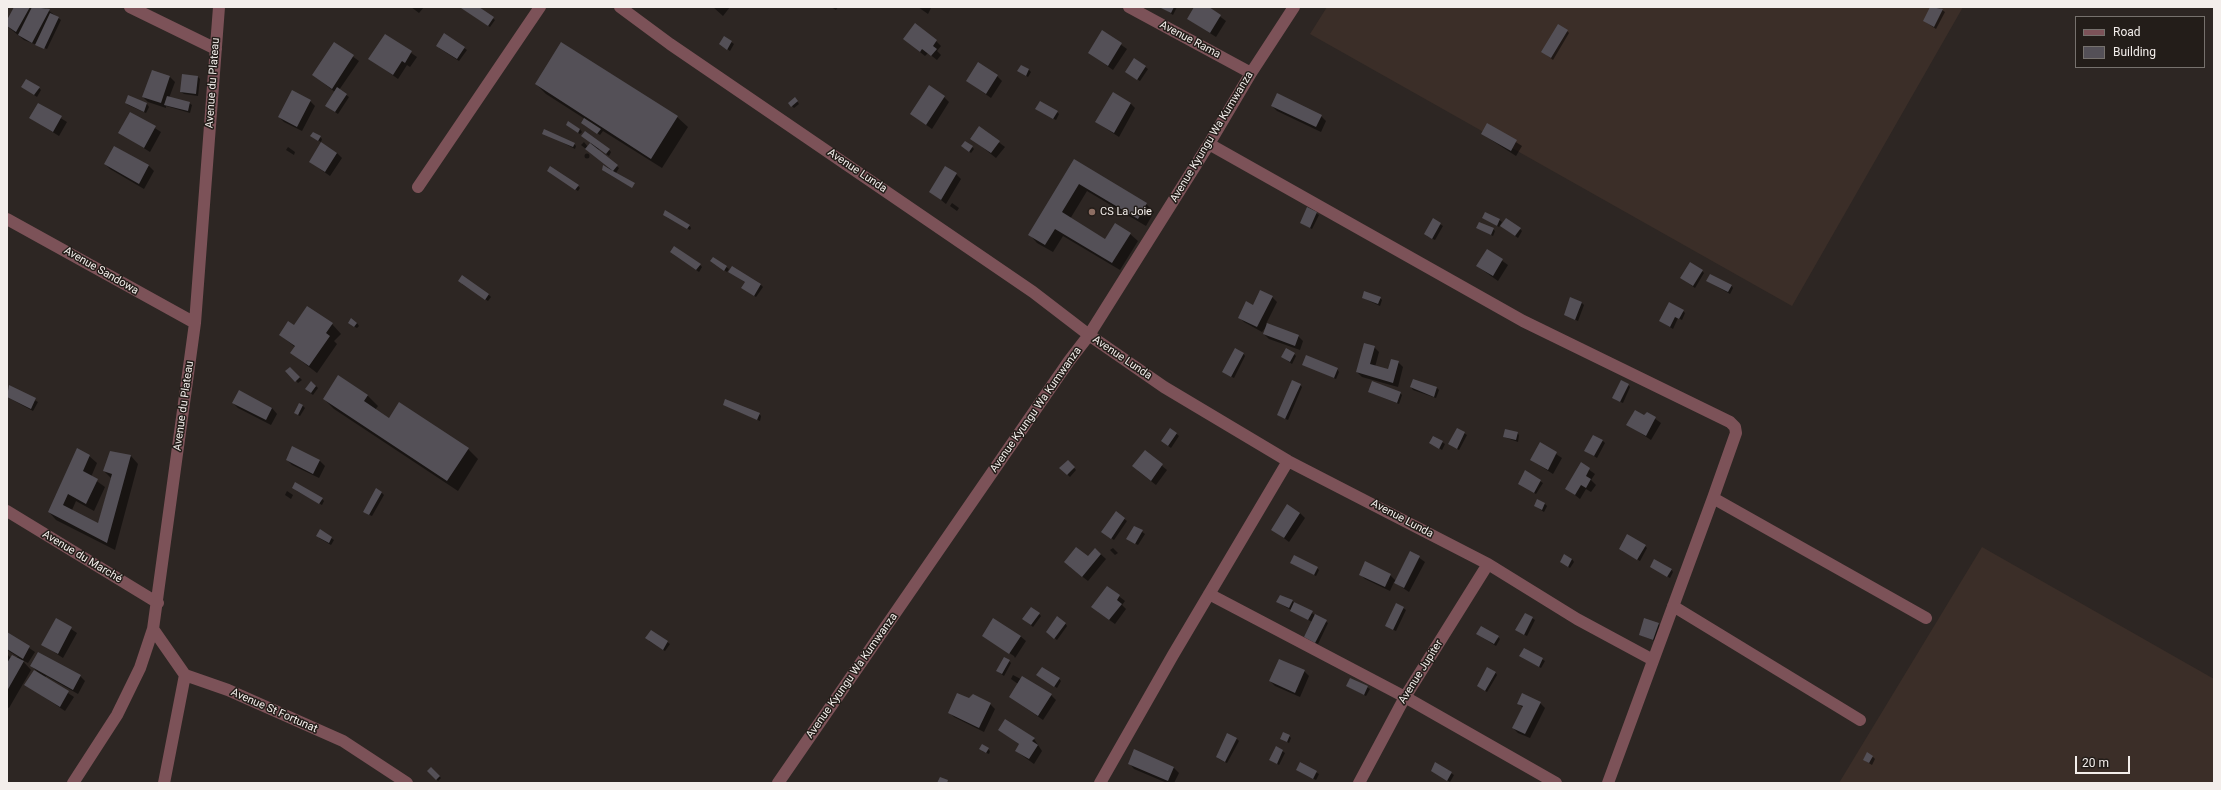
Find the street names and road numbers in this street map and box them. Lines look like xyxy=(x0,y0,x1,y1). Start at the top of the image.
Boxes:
street label: Avenue Rama xyxy=(1157,18,1223,62)
street label: Avenue du Plateau xyxy=(203,37,223,129)
street label: Avenue Kyungu Wa Kumwanza xyxy=(1168,69,1256,205)
street label: Avenue Lunda xyxy=(825,146,889,196)
street label: Avenue Sandowa xyxy=(61,244,141,298)
street label: Avenue Lunda xyxy=(1090,333,1154,383)
street label: Avenue Kyungu Wa Kumwanza xyxy=(988,345,1084,475)
street label: Avenue du Plateau xyxy=(171,360,197,452)
street label: Avenue Lunda xyxy=(1369,497,1435,541)
street label: Avenue du Marché xyxy=(40,528,124,586)
street label: Avenue Kyungu Wa Kumwanza xyxy=(804,611,900,741)
street label: Avenue Jupiter xyxy=(1396,638,1446,706)
street label: Avenue St Fortunat xyxy=(229,686,319,736)

